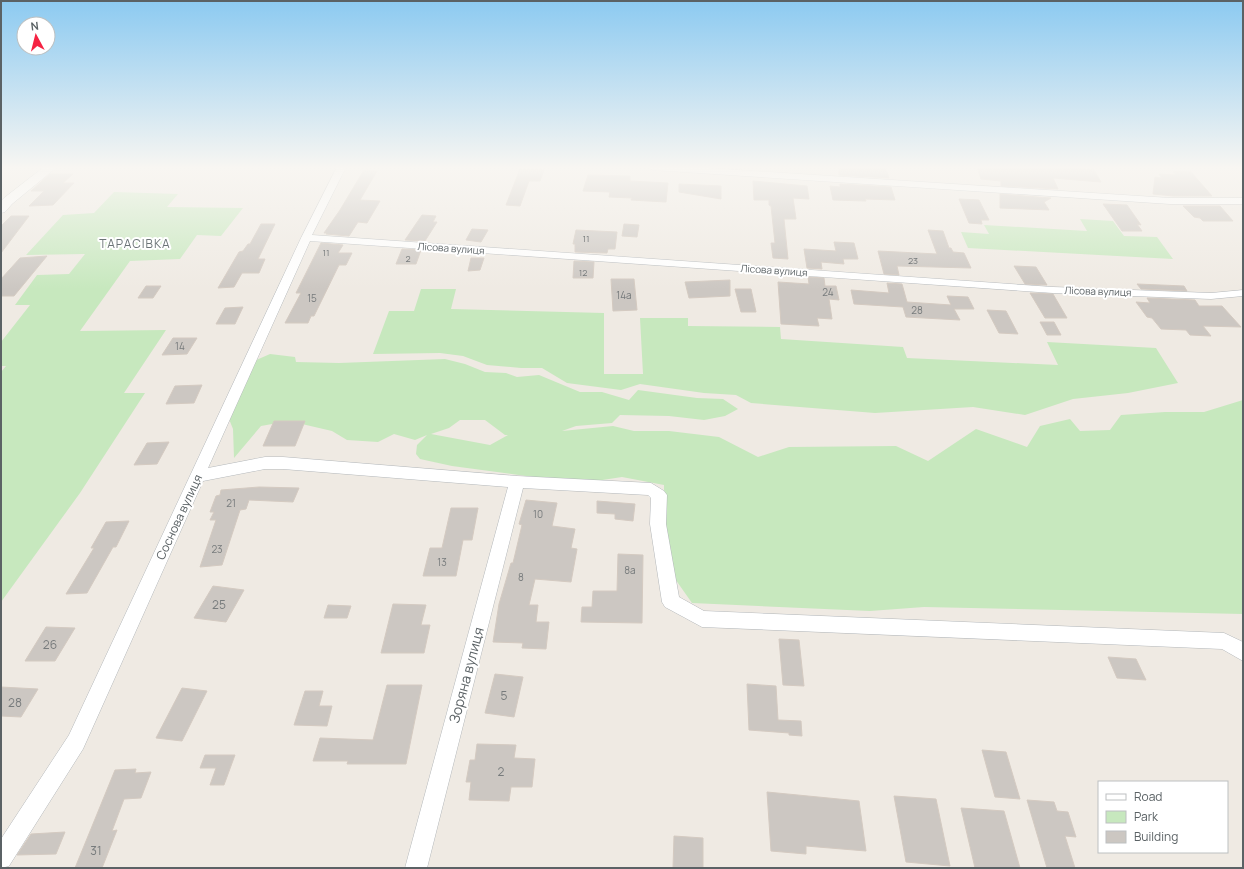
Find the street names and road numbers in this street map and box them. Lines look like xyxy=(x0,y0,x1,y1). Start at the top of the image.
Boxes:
street label: Лісова вулиця xyxy=(417,239,485,257)
street label: Лісова вулиця xyxy=(740,261,808,279)
street label: Лісова вулиця xyxy=(1064,283,1132,299)
street label: Соснова вулиця xyxy=(152,472,206,562)
street label: Зоряна вулиця xyxy=(444,625,488,725)

